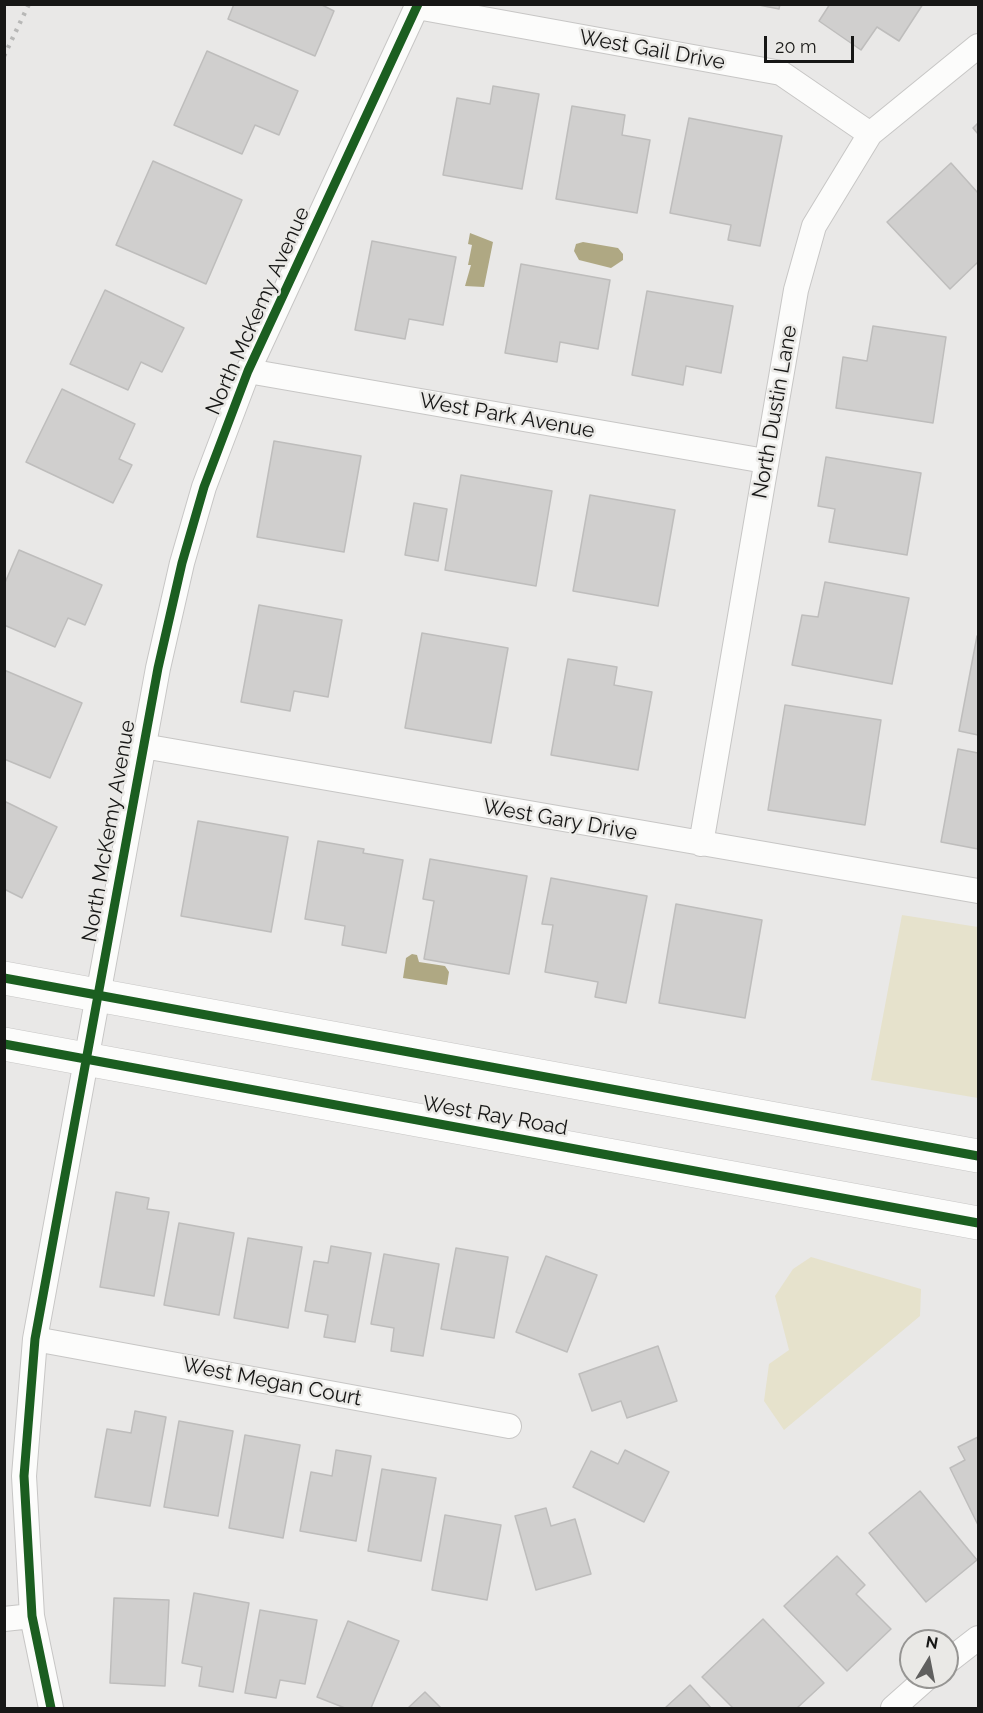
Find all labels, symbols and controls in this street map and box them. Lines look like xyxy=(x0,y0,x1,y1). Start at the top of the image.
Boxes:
scale bar xyxy=(767,24,857,62)
street label: West Gail Drive xyxy=(577,25,727,75)
text: 20 m xyxy=(775,36,817,57)
street label: North McKemy Avenue xyxy=(201,203,315,419)
street label: North Dustin Lane xyxy=(747,323,803,501)
street label: West Park Avenue xyxy=(417,388,597,444)
street label: North McKemy Avenue xyxy=(77,718,141,944)
street label: West Gary Drive xyxy=(481,794,639,846)
street label: West Ray Road xyxy=(420,1091,570,1141)
street label: West Megan Court xyxy=(180,1352,364,1412)
north arrow xyxy=(899,1629,959,1689)
text: N xyxy=(924,1632,940,1653)

